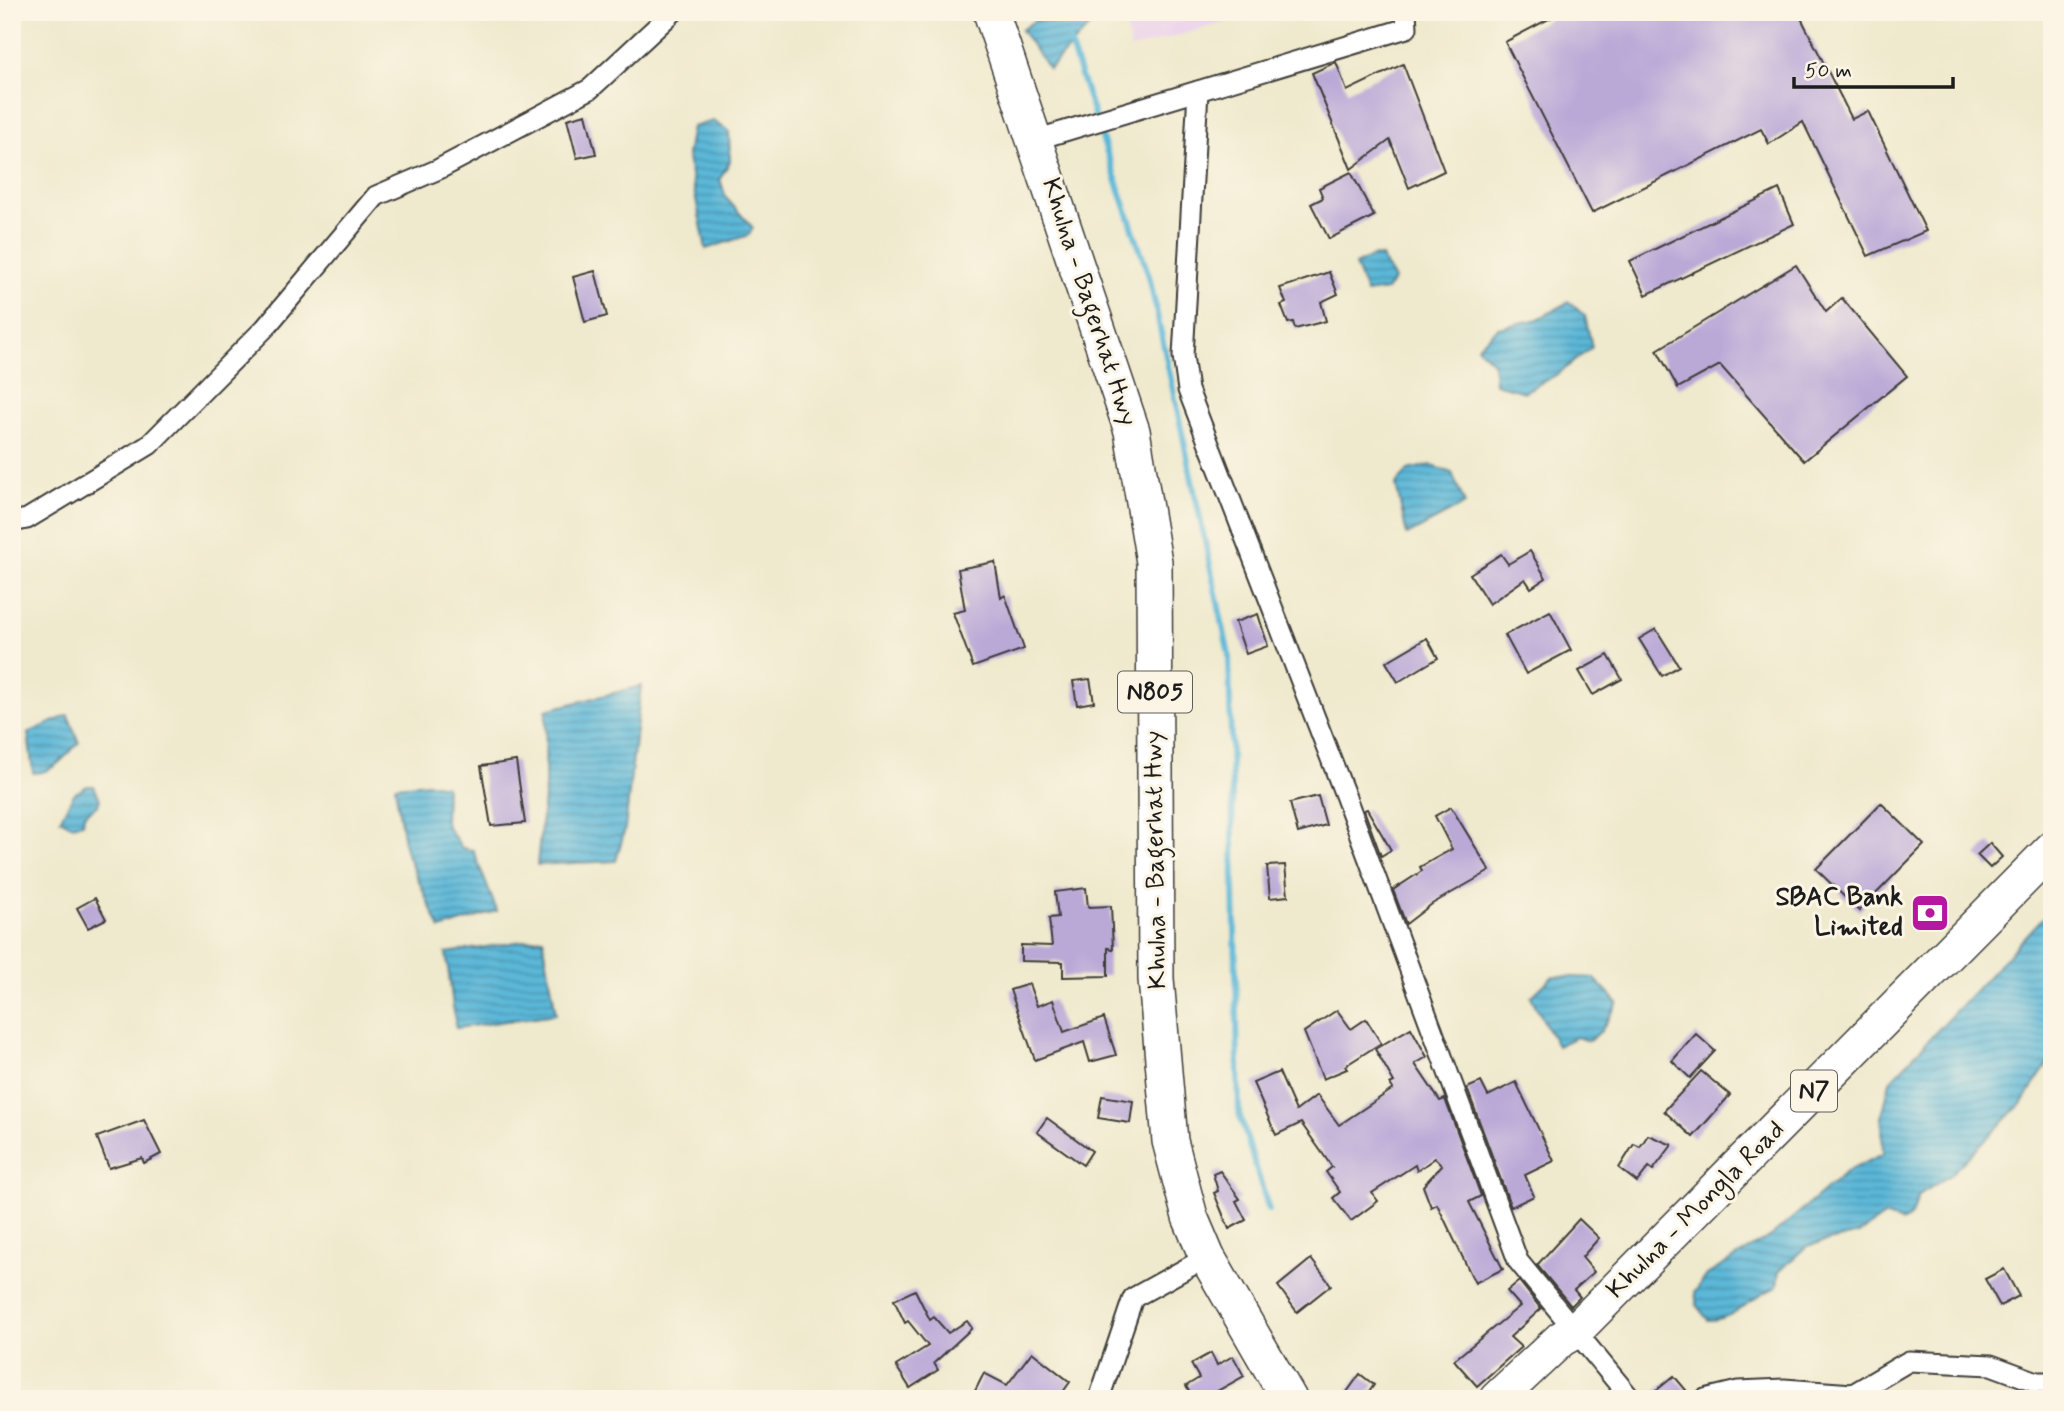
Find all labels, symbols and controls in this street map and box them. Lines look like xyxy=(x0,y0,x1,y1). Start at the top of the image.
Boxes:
scale bar xyxy=(1794,46,1954,90)
text: 50 m xyxy=(1805,57,1852,85)
street label: Khulna - Bagerhat Hwy xyxy=(1030,174,1145,431)
road number: N805 xyxy=(1118,672,1192,712)
street label: Khulna - Bagerhat Hwy xyxy=(1137,730,1178,990)
place label: SBAC Bank Limited xyxy=(1775,881,1903,945)
bank icon: SBAC Bank Limited xyxy=(1909,892,1951,934)
road number: N7 xyxy=(1791,1070,1837,1112)
street label: Khulna - Mongla Road xyxy=(1599,1113,1794,1308)

